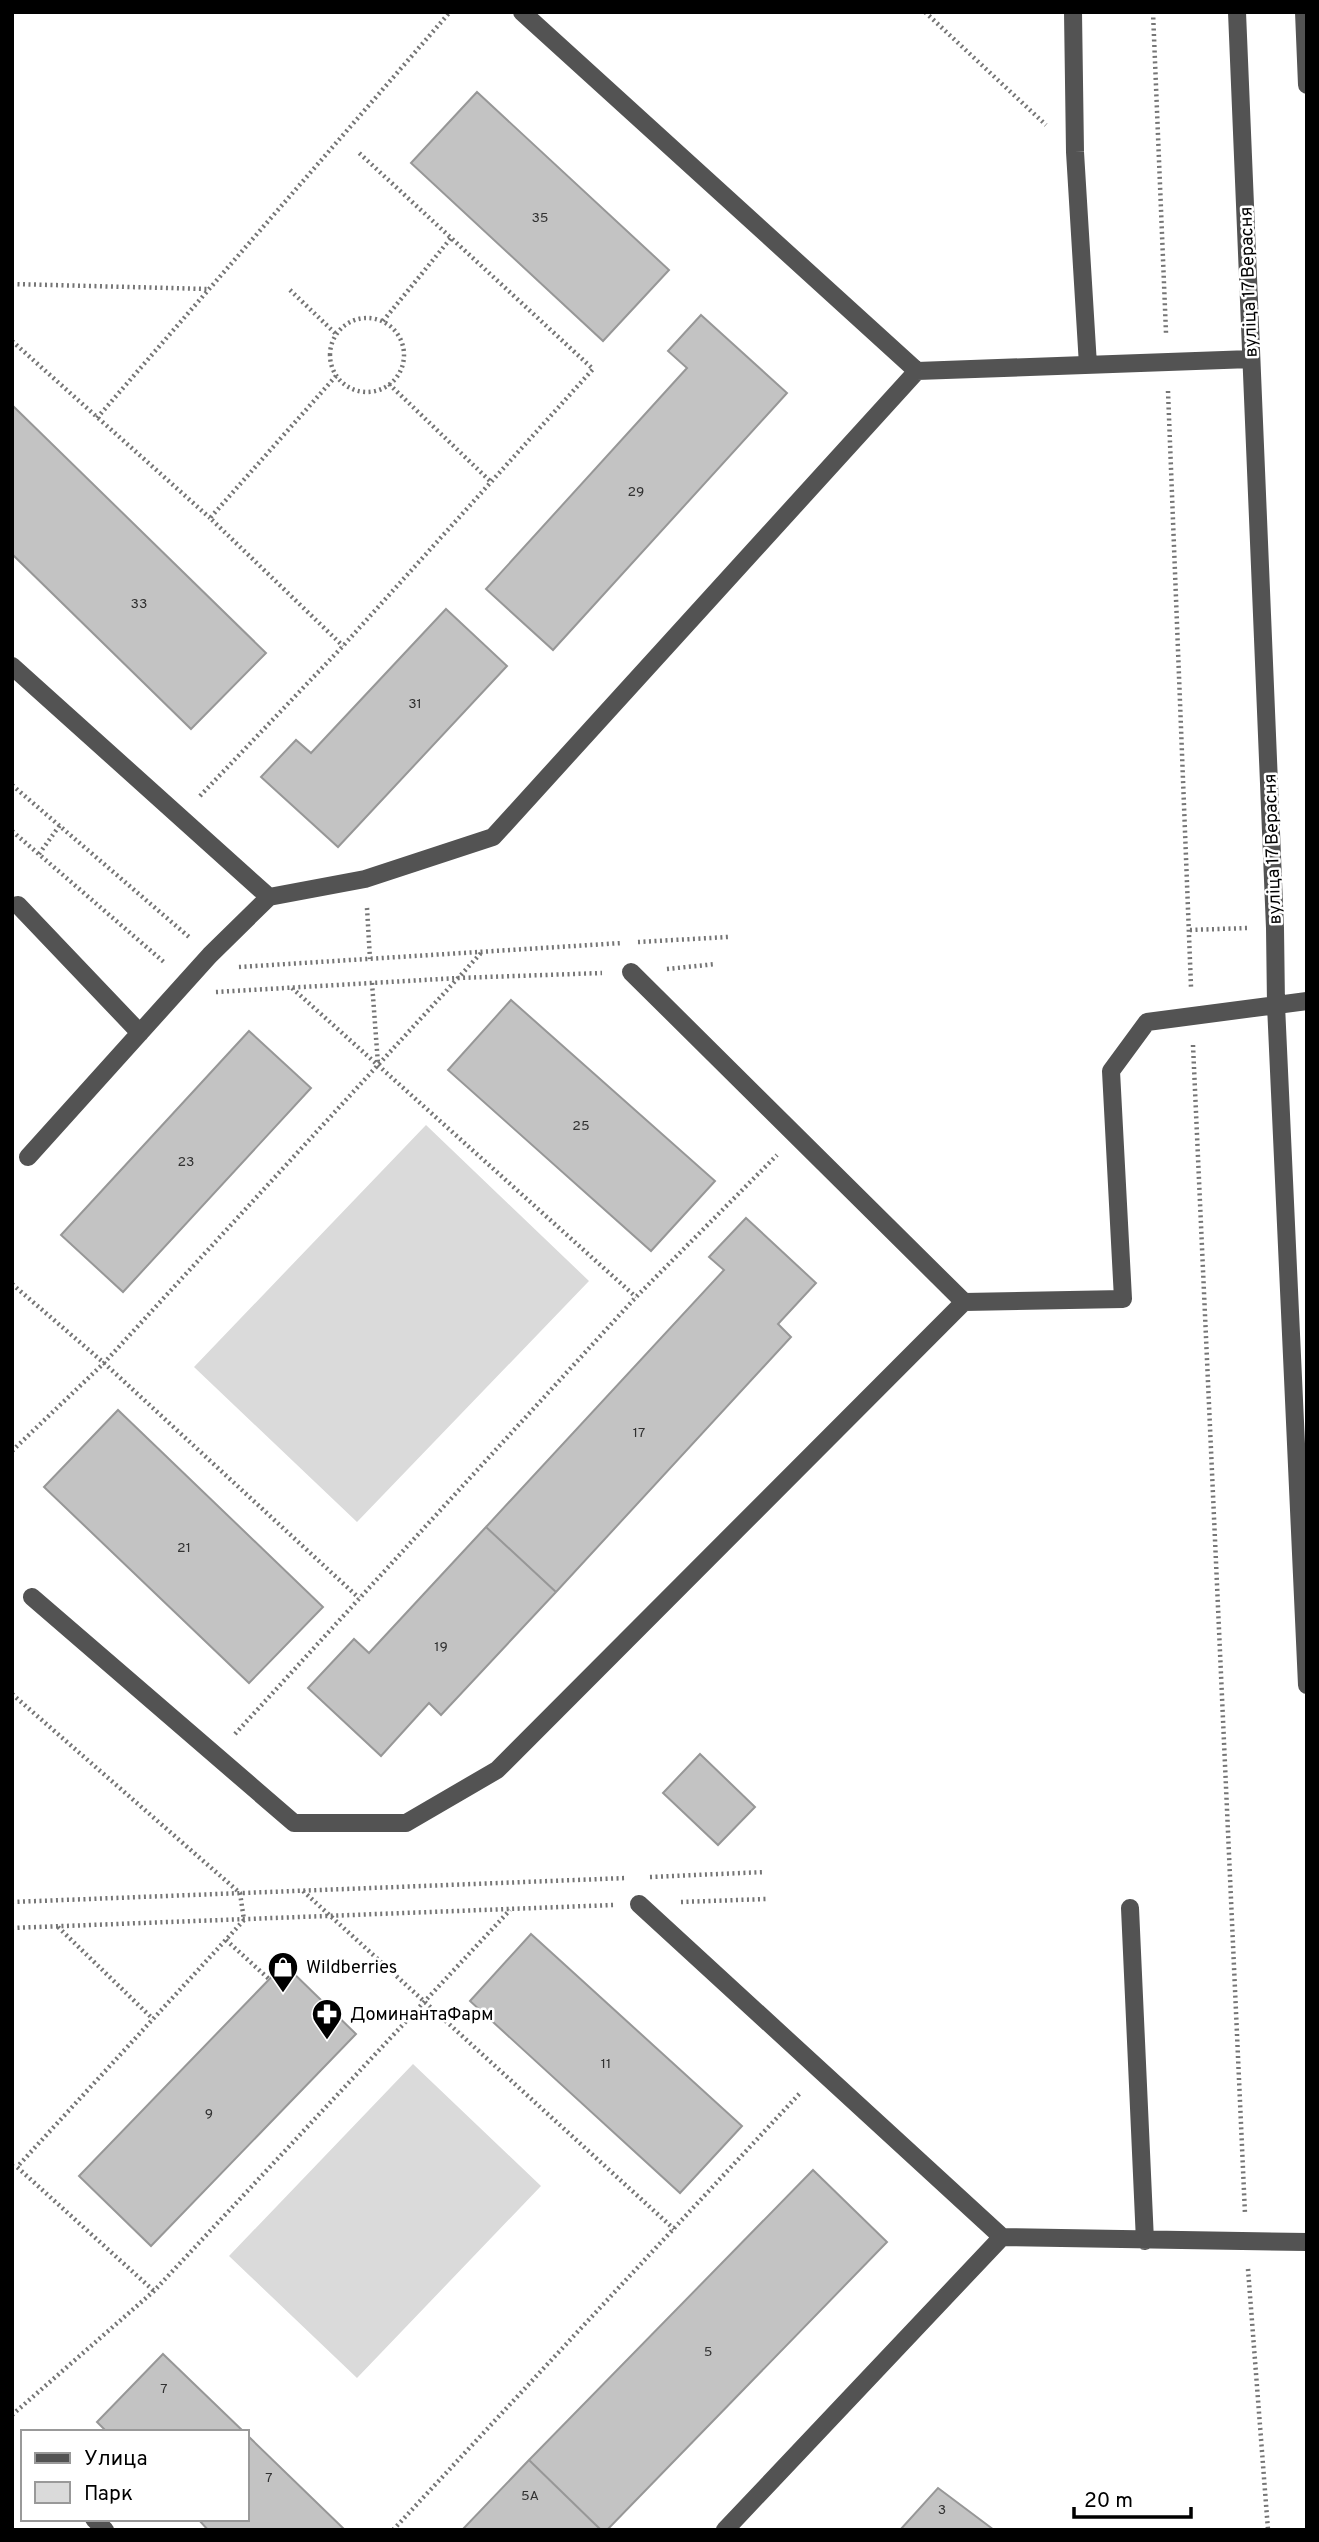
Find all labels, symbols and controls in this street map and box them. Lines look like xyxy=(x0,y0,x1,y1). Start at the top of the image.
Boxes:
street label: вуліца 17 Верасня xyxy=(1235,206,1264,358)
house number: 35 xyxy=(531,210,549,227)
house number: 29 xyxy=(628,484,644,501)
house number: 33 xyxy=(131,596,147,613)
house number: 31 xyxy=(408,696,422,713)
street label: вуліца 17 Верасня xyxy=(1259,773,1288,925)
house number: 25 xyxy=(572,1118,590,1135)
house number: 23 xyxy=(178,1154,195,1171)
house number: 17 xyxy=(633,1425,645,1442)
house number: 21 xyxy=(177,1540,191,1557)
house number: 19 xyxy=(434,1639,448,1656)
shop icon: Wildberries xyxy=(266,1950,300,1994)
place label: Wildberries xyxy=(306,1957,397,1980)
pharmacy icon: ДоминантаФарм xyxy=(310,1997,344,2041)
place label: ДоминантаФарм xyxy=(350,2004,493,2027)
house number: 11 xyxy=(601,2056,611,2073)
house number: 9 xyxy=(205,2106,213,2123)
house number: 5 xyxy=(704,2344,712,2361)
house number: 7 xyxy=(160,2381,168,2398)
legend xyxy=(21,2430,248,2521)
text: Улица xyxy=(84,2446,148,2473)
house number: 7 xyxy=(265,2470,273,2487)
scale bar xyxy=(1074,2476,1191,2520)
text: Парк xyxy=(84,2481,133,2508)
house number: 5А xyxy=(521,2488,539,2505)
text: 20 m xyxy=(1084,2488,1133,2515)
house number: 3 xyxy=(938,2502,946,2519)

